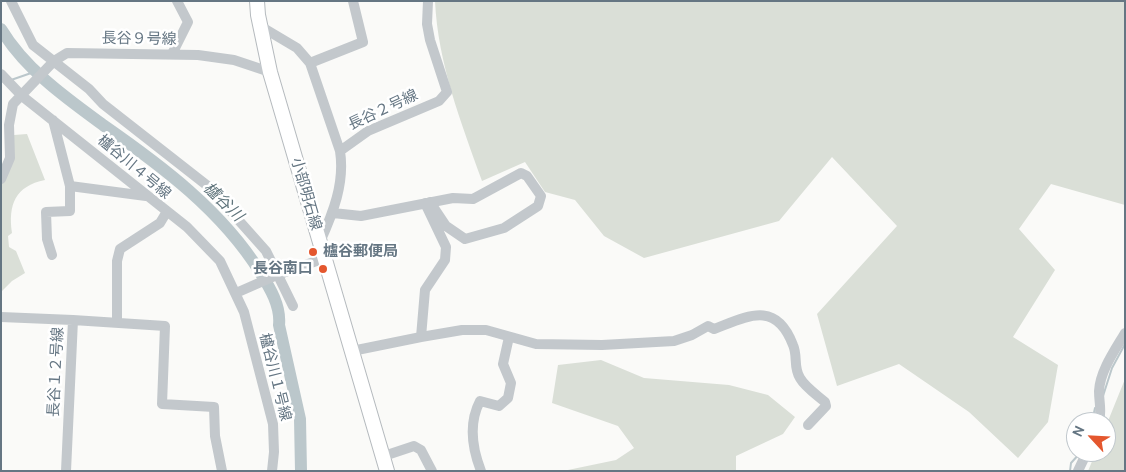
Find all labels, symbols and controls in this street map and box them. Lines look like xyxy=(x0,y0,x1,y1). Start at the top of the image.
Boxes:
street label: 長谷９号線 xyxy=(101,29,177,49)
street label: 長谷２号線 xyxy=(345,86,421,134)
street label: 櫨谷川４号線 xyxy=(94,131,174,203)
street label: 小部明石線 xyxy=(287,155,325,233)
water label: 櫨谷川 xyxy=(199,178,247,226)
place label: 櫨谷郵便局 xyxy=(323,243,398,261)
marker: 櫨谷郵便局 xyxy=(307,246,319,258)
place label: 長谷南口 xyxy=(253,260,313,278)
marker: 長谷南口 xyxy=(317,263,329,275)
street label: 長谷１２号線 xyxy=(45,327,67,417)
street label: 櫨谷川１号線 xyxy=(255,331,295,423)
north arrow xyxy=(1066,412,1116,462)
text: N xyxy=(1068,423,1089,439)

